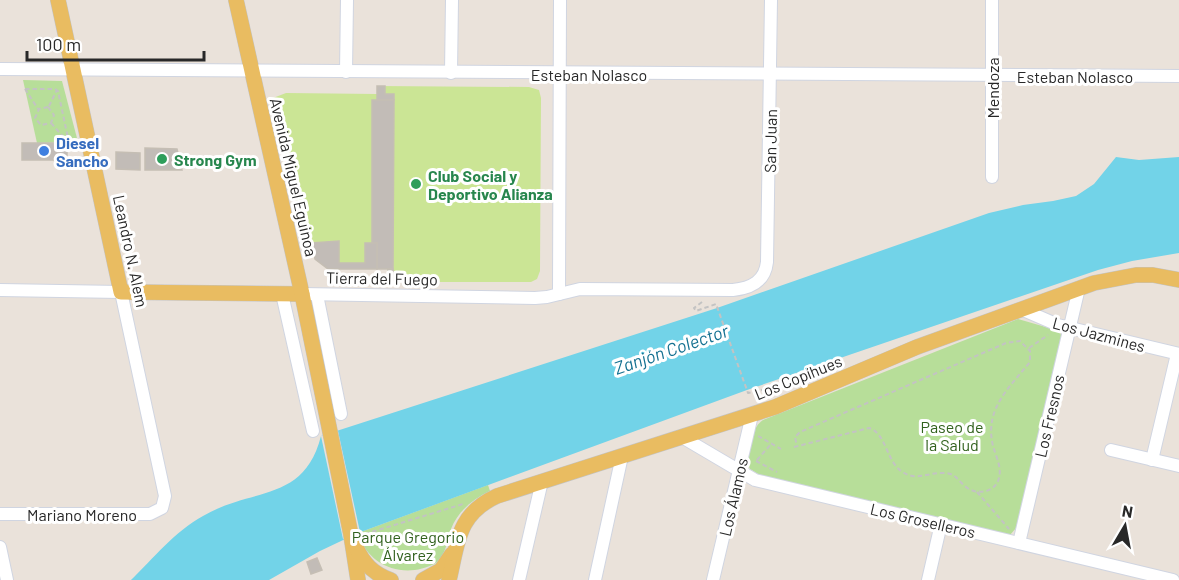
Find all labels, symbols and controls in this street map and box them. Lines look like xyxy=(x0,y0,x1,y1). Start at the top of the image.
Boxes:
scale bar xyxy=(27,24,204,62)
text: 100 m xyxy=(36,33,81,55)
street label: Mendoza xyxy=(983,57,1002,119)
street label: Esteban Nolasco xyxy=(531,65,647,84)
street label: Esteban Nolasco xyxy=(1017,67,1133,86)
street label: Avenida Miguel Eguinoa xyxy=(266,96,322,258)
street label: San Juan xyxy=(760,109,780,173)
place label: Diesel Sancho xyxy=(56,133,109,170)
marker: Diesel Sancho xyxy=(37,144,51,158)
place label: Strong Gym xyxy=(174,150,257,169)
marker: Strong Gym xyxy=(155,152,169,166)
place label: Club Social y Deportivo Alianza xyxy=(428,166,553,203)
marker: Club Social y Deportivo Alianza xyxy=(409,177,423,191)
street label: Leandro N. Alem xyxy=(110,193,152,309)
street label: Tierra del Fuego xyxy=(326,268,438,288)
street label: Los Jazmines xyxy=(1051,313,1147,355)
water label: Zanjón Colector xyxy=(611,319,732,379)
street label: Los Copíhues xyxy=(752,351,844,403)
street label: Los Fresnos xyxy=(1030,373,1068,459)
park label: Paseo de la Salud xyxy=(920,417,984,454)
street label: Los Álamos xyxy=(715,456,751,538)
north arrow xyxy=(1095,496,1155,556)
street label: Los Groselleros xyxy=(869,499,977,541)
text: N xyxy=(1121,500,1135,521)
street label: Mariano Moreno xyxy=(27,505,137,524)
park label: Parque Gregorio Álvarez xyxy=(352,527,464,564)

